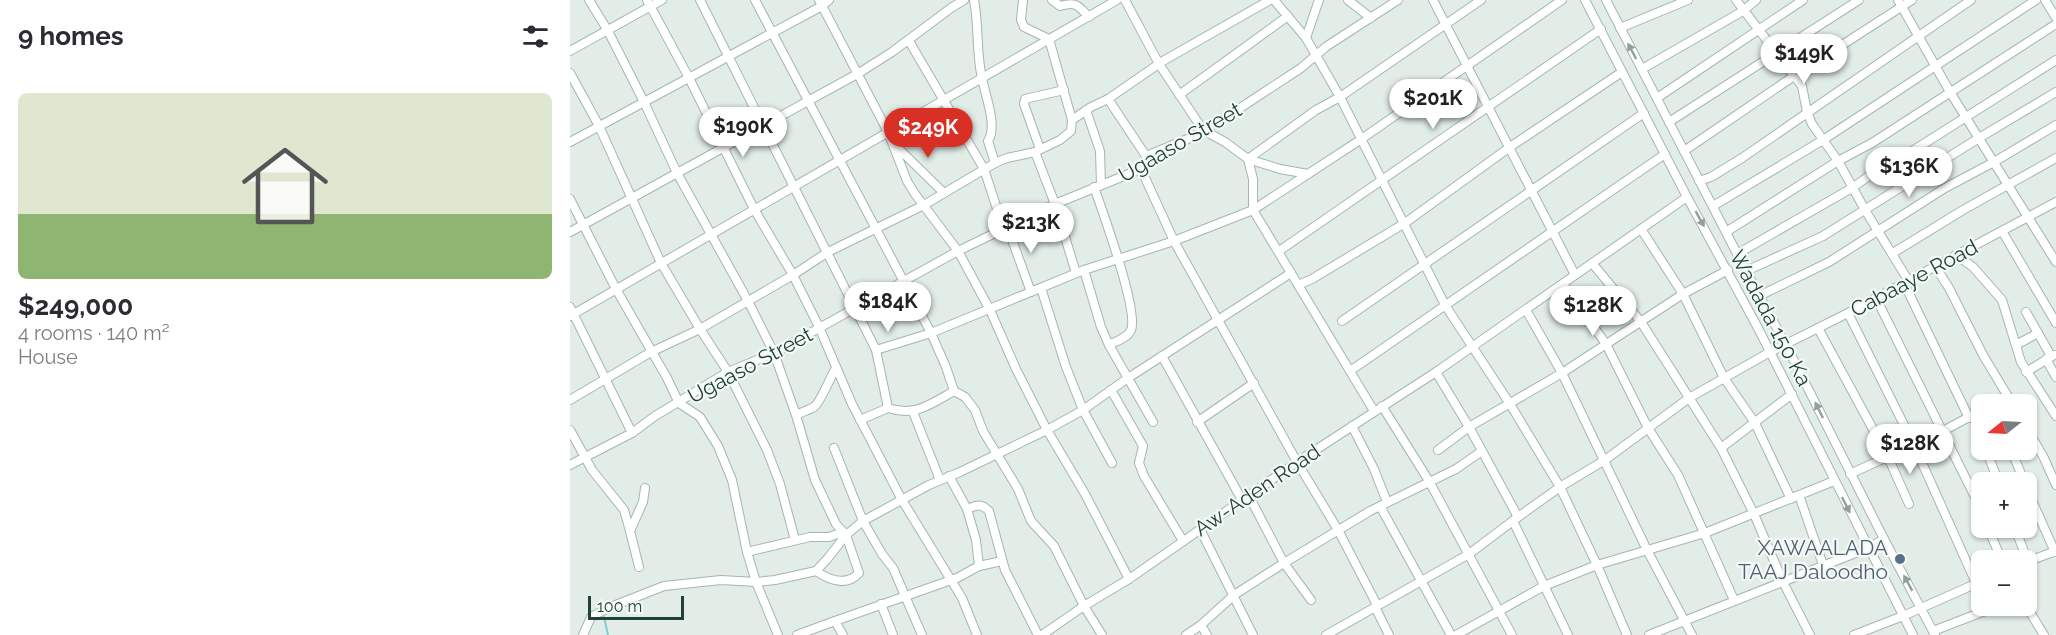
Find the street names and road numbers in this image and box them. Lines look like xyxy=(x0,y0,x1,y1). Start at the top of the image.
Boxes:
street label: Ugaaso Street xyxy=(1114,97,1246,187)
street label: Cabaaye Road xyxy=(1846,234,1982,322)
street label: Wadada 150 Ka xyxy=(1725,246,1817,390)
street label: Ugaaso Street xyxy=(683,322,817,408)
street label: Aw-Aden Road xyxy=(1189,439,1325,541)

